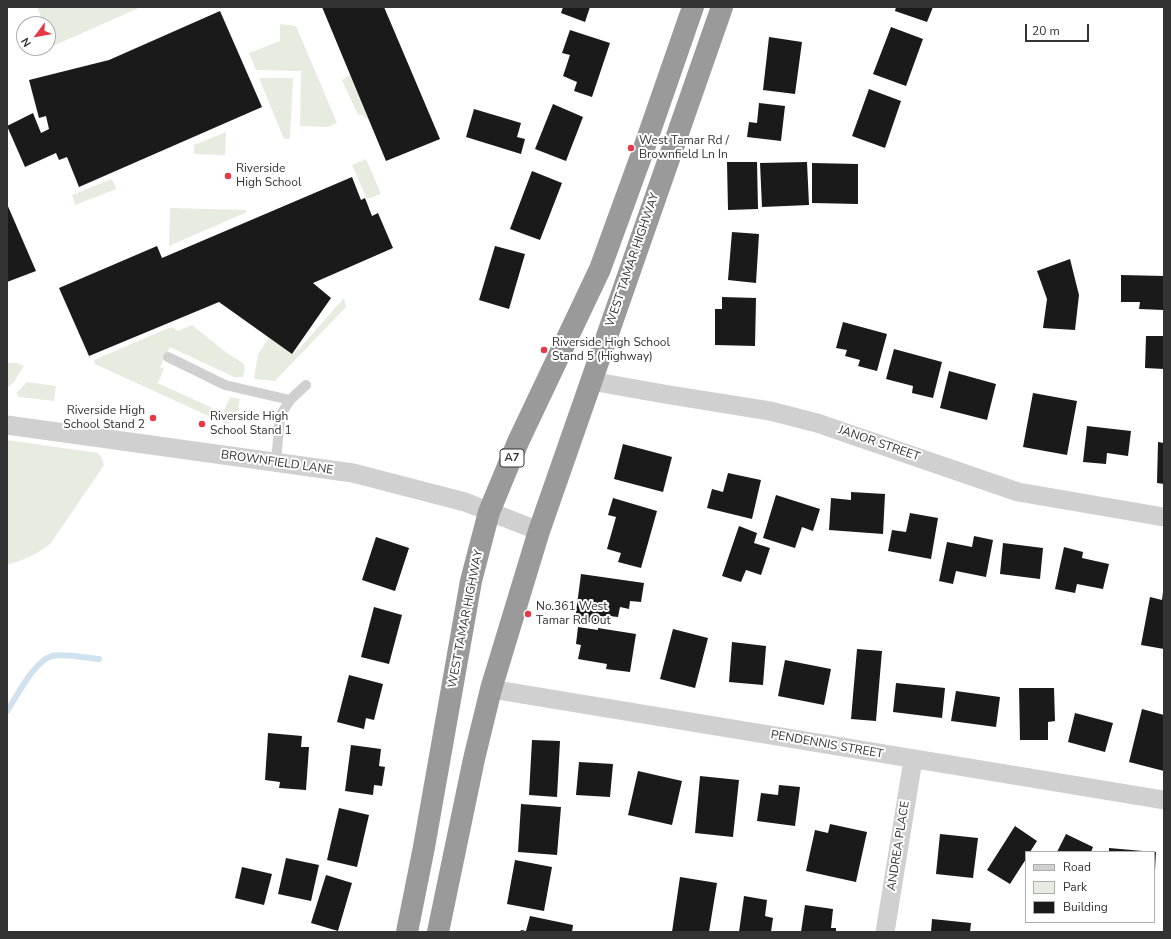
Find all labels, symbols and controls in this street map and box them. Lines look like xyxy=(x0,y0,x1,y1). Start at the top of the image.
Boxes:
north arrow xyxy=(16,16,56,56)
scale bar xyxy=(1027,16,1091,42)
text: 20 m xyxy=(1032,23,1060,39)
text: N xyxy=(18,35,35,50)
place label: West Tamar Rd / Brownfield Ln In xyxy=(639,134,729,162)
marker: West Tamar Rd / Brownfield Ln In xyxy=(626,143,636,153)
place label: Riverside High School xyxy=(236,162,301,190)
marker: Riverside High School xyxy=(223,171,233,181)
street label: WEST TAMAR HIGHWAY xyxy=(603,191,663,329)
place label: Riverside High School Stand 5 (Highway) xyxy=(552,336,670,364)
marker: Riverside High School Stand 5 (Highway) xyxy=(539,345,549,355)
place label: Riverside High School Stand 2 xyxy=(63,404,145,432)
place label: Riverside High School Stand 1 xyxy=(210,410,292,438)
marker: Riverside High School Stand 2 xyxy=(148,413,158,423)
marker: Riverside High School Stand 1 xyxy=(197,419,207,429)
street label: JANOR STREET xyxy=(836,423,922,465)
street label: BROWNFIELD LANE xyxy=(220,448,334,478)
road number: A7 xyxy=(500,449,524,467)
street label: WEST TAMAR HIGHWAY xyxy=(446,549,486,689)
place label: No.361 West Tamar Rd Out xyxy=(536,600,611,628)
marker: No.361 West Tamar Rd Out xyxy=(523,609,533,619)
street label: PENDENNIS STREET xyxy=(770,728,884,762)
street label: ANDREA PLACE xyxy=(885,800,913,892)
legend xyxy=(1025,851,1155,923)
text: Road xyxy=(1063,859,1091,875)
text: Park xyxy=(1063,879,1087,895)
text: Building xyxy=(1063,899,1108,915)

